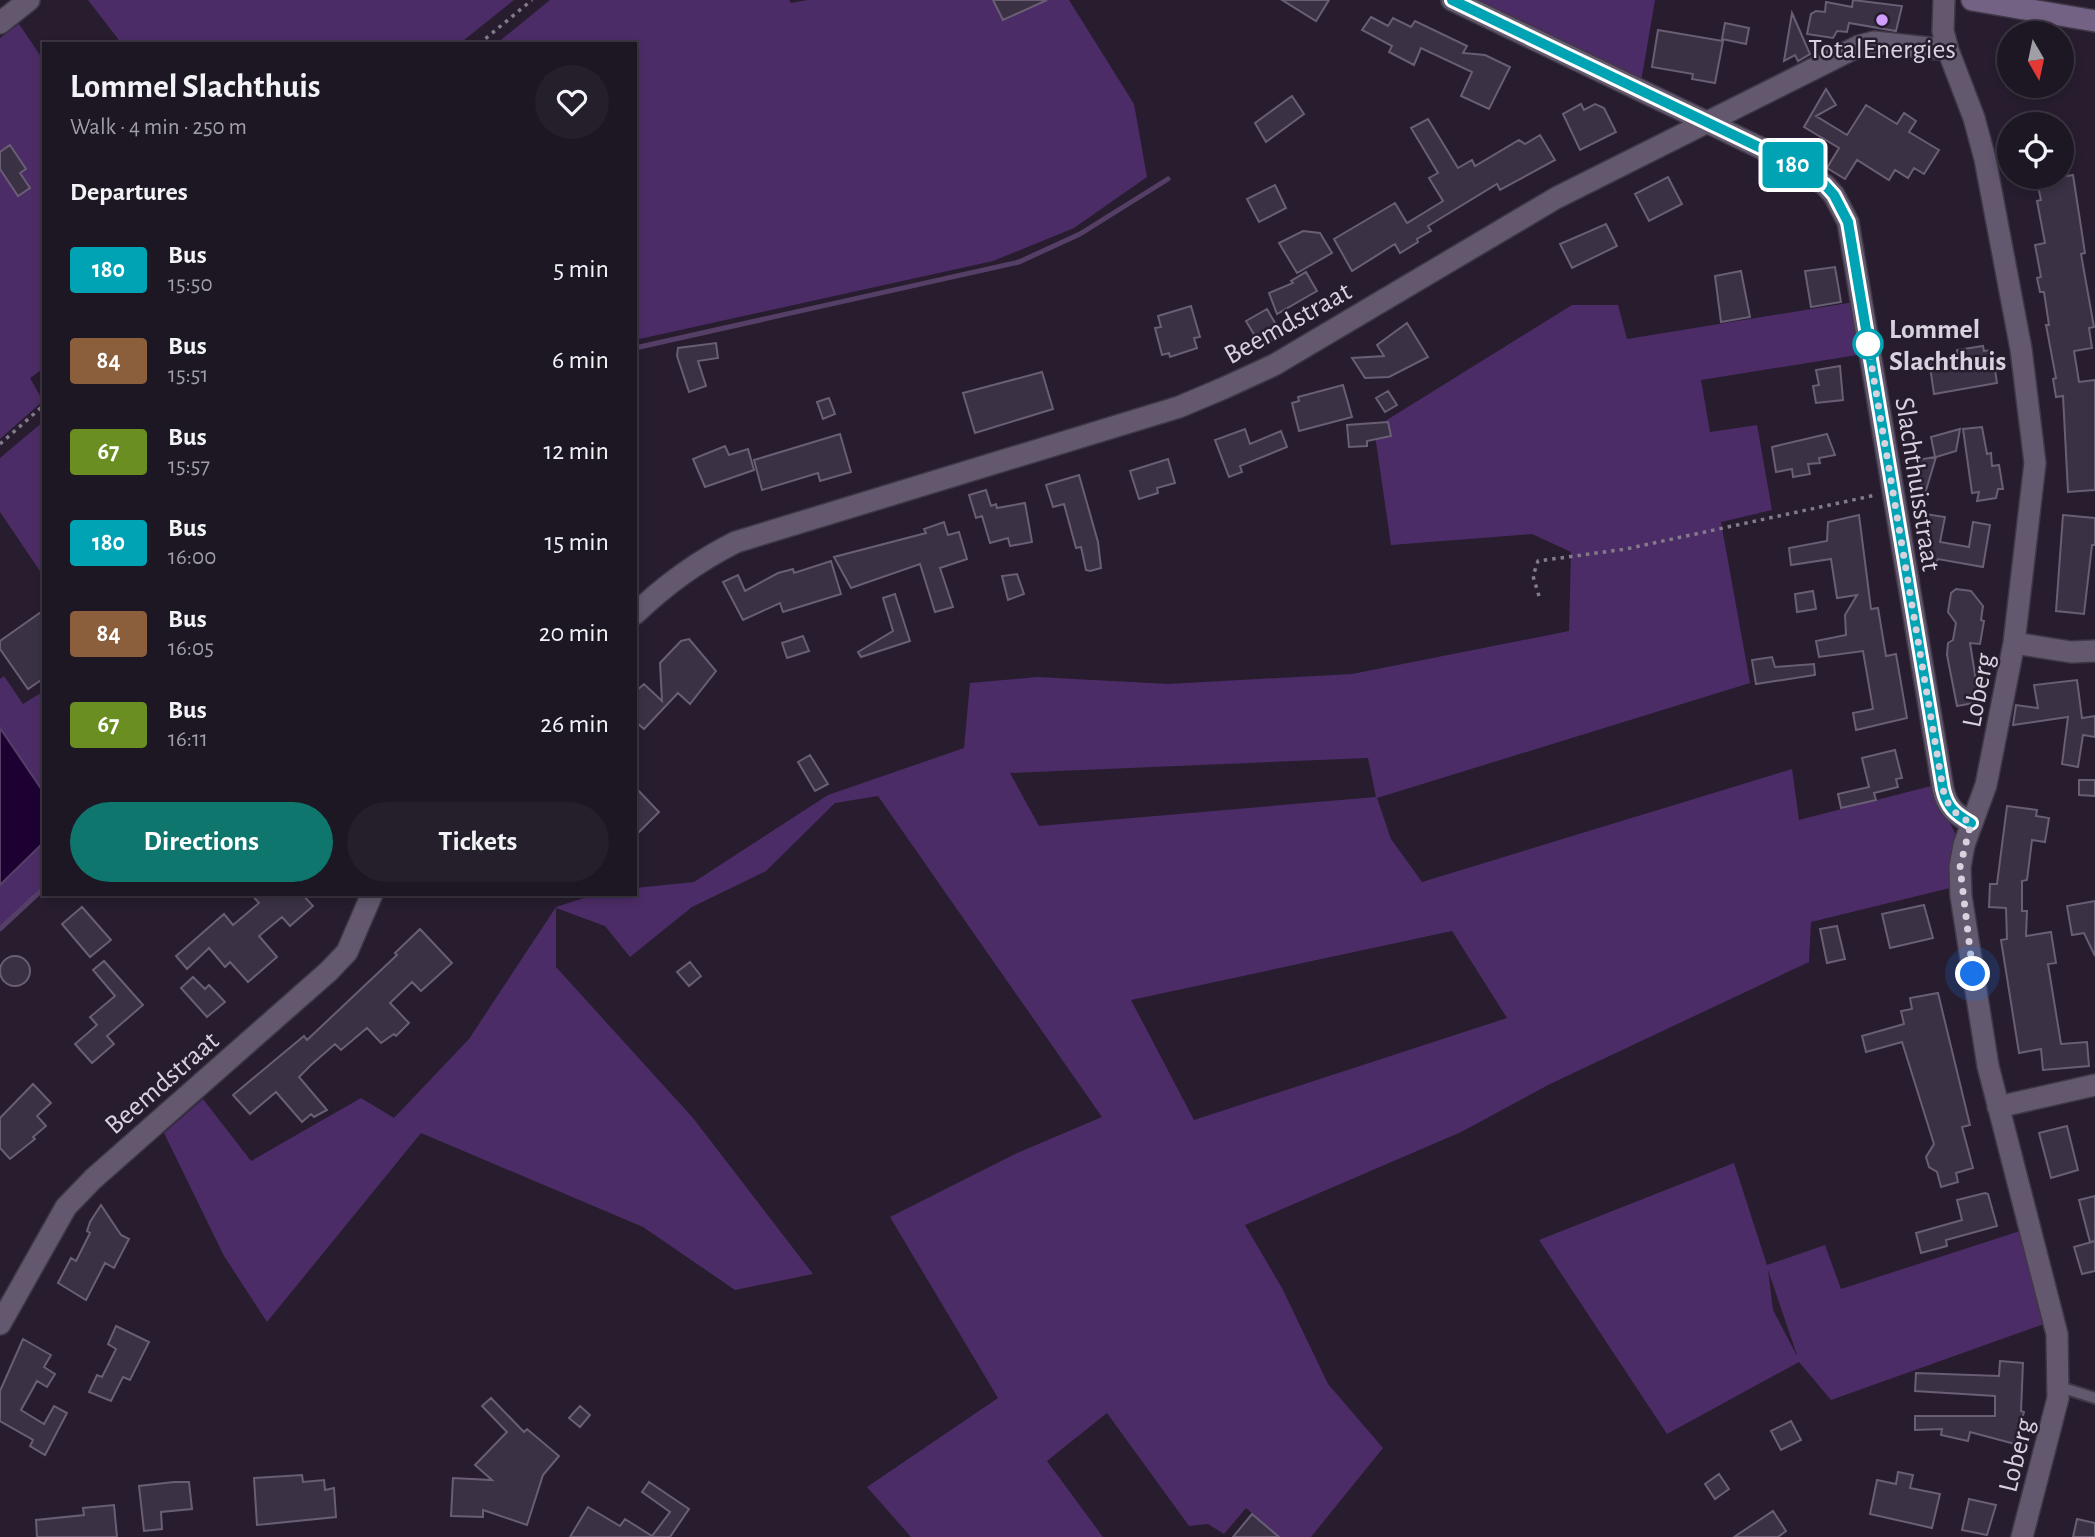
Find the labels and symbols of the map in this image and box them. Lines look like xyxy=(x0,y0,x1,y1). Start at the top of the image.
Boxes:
marker: TotalEnergies xyxy=(1874,12,1890,28)
north arrow xyxy=(1997,21,2074,98)
place label: TotalEnergies xyxy=(1808,36,1956,64)
line badge: 180 xyxy=(1753,142,1833,188)
street label: Beemdstraat xyxy=(1220,277,1356,370)
place label: Lommel Slachthuis xyxy=(1889,316,2006,376)
marker: Lommel Slachthuis xyxy=(1853,329,1883,359)
street label: Slachthuisstraat xyxy=(1889,395,1945,573)
street label: Loberg xyxy=(1958,651,2000,730)
your location xyxy=(1955,956,1990,991)
street label: Beemdstraat xyxy=(100,1027,225,1140)
street label: Loberg xyxy=(1994,1415,2040,1495)

